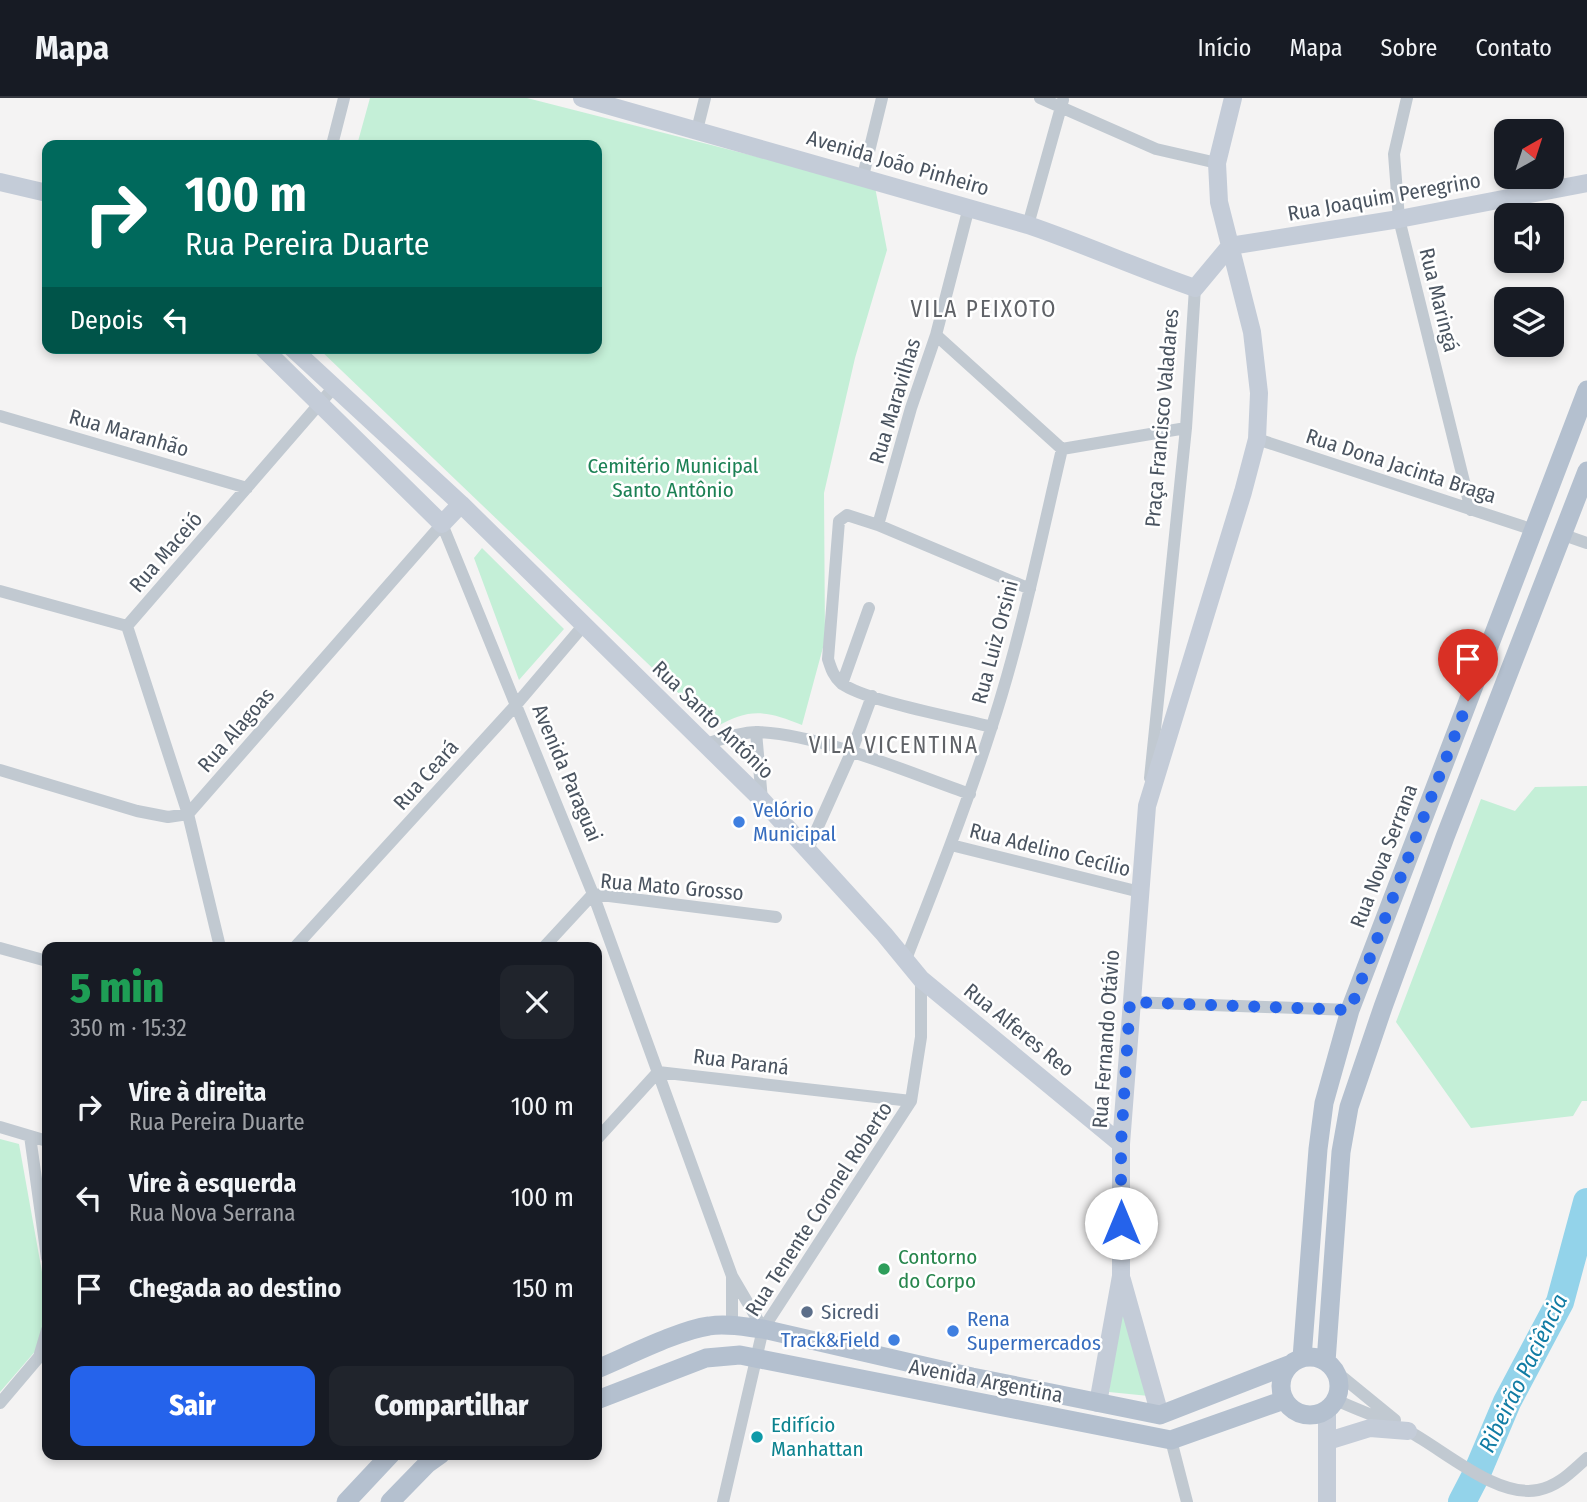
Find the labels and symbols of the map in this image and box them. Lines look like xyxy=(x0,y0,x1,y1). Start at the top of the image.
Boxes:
north arrow xyxy=(1494,119,1564,189)
street label: Avenida João Pinheiro xyxy=(804,125,992,201)
street label: Rua Joaquim Peregrino xyxy=(1285,167,1483,227)
street label: Rua Maringá xyxy=(1414,245,1464,355)
district label: VILA PEIXOTO xyxy=(910,295,1058,323)
street label: Praça Francisco Valadares xyxy=(1139,308,1185,528)
street label: Rua Maravilhas xyxy=(864,335,926,467)
street label: Rua Maranhão xyxy=(66,404,192,462)
street label: Rua Dona Jacinta Braga xyxy=(1303,423,1499,509)
park label: Cemitério Municipal Santo Antônio xyxy=(588,453,759,503)
street label: Rua Maceió xyxy=(124,506,208,598)
street label: Rua Luiz Orsini xyxy=(966,577,1024,707)
pin xyxy=(1438,629,1498,701)
street label: Rua Santo Antônio xyxy=(647,655,779,785)
street label: Rua Alagoas xyxy=(192,682,280,778)
street label: Avenida Paraguai xyxy=(526,700,608,846)
district label: VILA VICENTINA xyxy=(809,731,979,759)
street label: Rua Ceará xyxy=(388,735,464,815)
street label: Rua Nova Serrana xyxy=(1345,780,1423,932)
place label: Velório Municipal xyxy=(753,797,837,847)
marker: Velório Municipal xyxy=(731,814,747,830)
street label: Rua Adelino Cecílio xyxy=(967,817,1133,883)
street label: Rua Mato Grosso xyxy=(599,868,745,906)
street label: Rua Fernando Otávio xyxy=(1087,949,1125,1129)
street label: Rua Alferes Reo xyxy=(959,978,1079,1082)
street label: Rua Paraná xyxy=(692,1043,790,1081)
street label: Rua Tenente Coronel Roberto xyxy=(740,1097,898,1321)
position arrow xyxy=(1084,1186,1158,1260)
place label: Contorno do Corpo xyxy=(898,1244,977,1294)
marker: Contorno do Corpo xyxy=(876,1261,892,1277)
water label: Ribeirão Paciência xyxy=(1473,1289,1573,1457)
place label: Sicredi xyxy=(821,1299,879,1325)
marker: Sicredi xyxy=(799,1304,815,1320)
place label: Rena Supermercados xyxy=(967,1306,1101,1356)
marker: Rena Supermercados xyxy=(945,1323,961,1339)
place label: Track&Field xyxy=(781,1327,880,1353)
marker: Track&Field xyxy=(886,1332,902,1348)
street label: Avenida Argentina xyxy=(907,1353,1065,1409)
place label: Edifício Manhattan xyxy=(771,1412,864,1462)
marker: Edifício Manhattan xyxy=(749,1429,765,1445)

